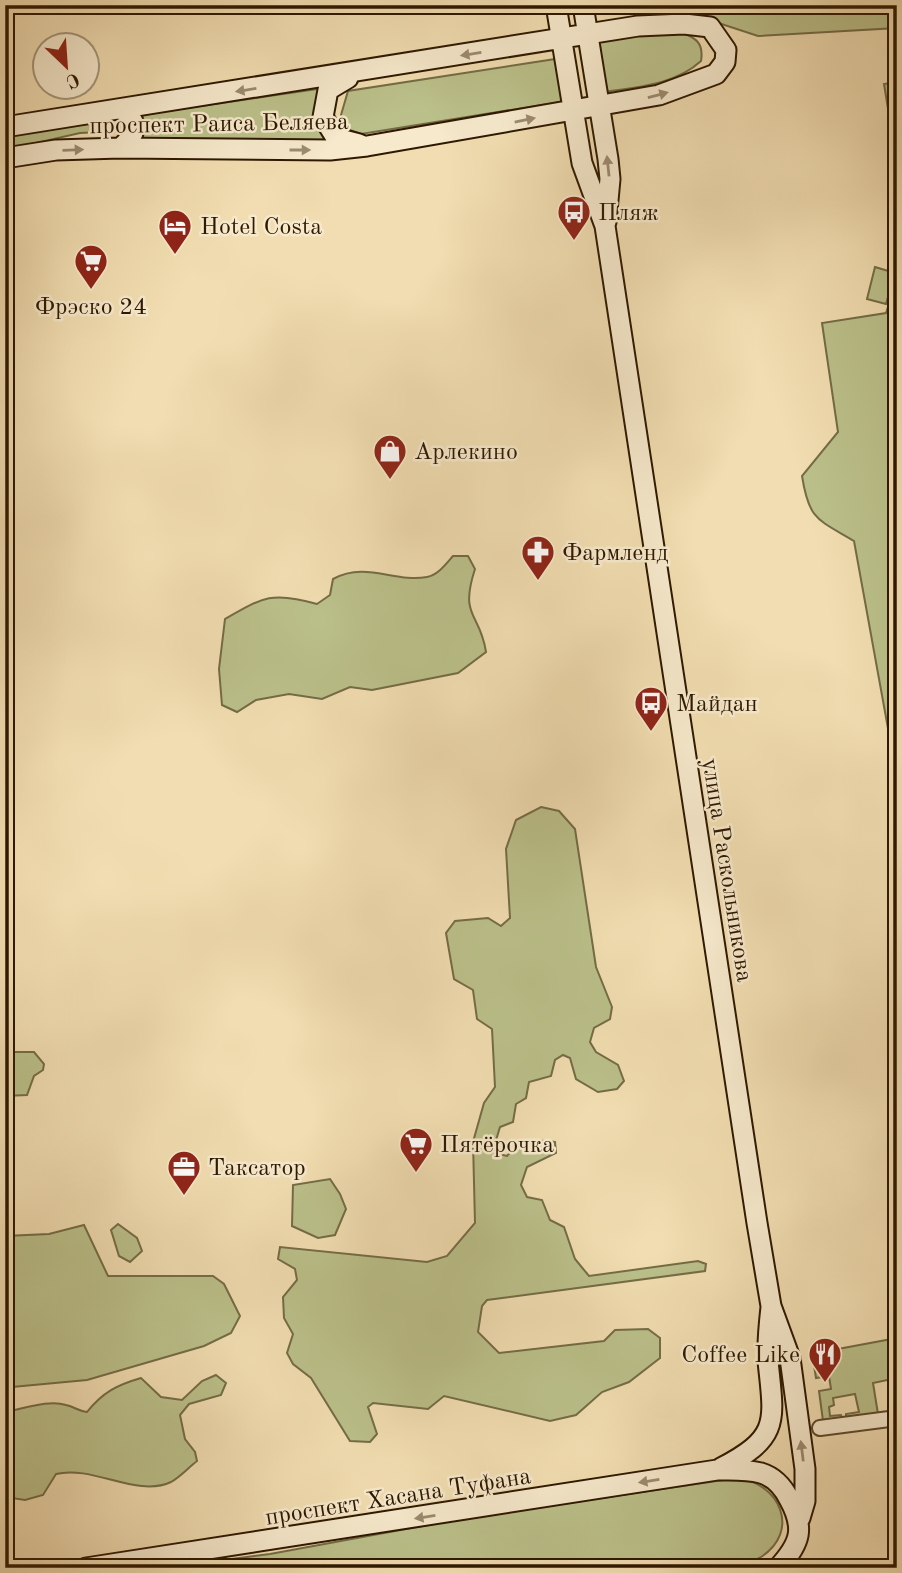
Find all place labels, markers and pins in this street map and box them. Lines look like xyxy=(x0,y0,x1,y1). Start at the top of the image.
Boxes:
bus stop icon: Пляж xyxy=(555,193,593,242)
place label: Пляж xyxy=(598,202,659,226)
hotel icon: Hotel Costa xyxy=(156,207,194,256)
place label: Hotel Costa xyxy=(200,216,322,240)
supermarket icon: Фрэско 24 xyxy=(72,242,110,291)
place label: Фрэско 24 xyxy=(35,296,147,320)
shop icon: Арлекино xyxy=(371,432,409,481)
place label: Арлекино xyxy=(414,441,518,465)
pharmacy icon: Фармленд xyxy=(519,533,557,582)
place label: Фармленд xyxy=(562,542,669,566)
bus stop icon: Майдан xyxy=(632,684,670,733)
place label: Майдан xyxy=(676,693,758,717)
supermarket icon: Пятёрочка xyxy=(397,1125,435,1174)
place label: Пятёрочка xyxy=(440,1134,554,1158)
office icon: Таксатор xyxy=(165,1148,203,1197)
place label: Таксатор xyxy=(208,1157,306,1181)
restaurant icon: Coffee Like xyxy=(806,1335,844,1384)
place label: Coffee Like xyxy=(681,1344,800,1368)

